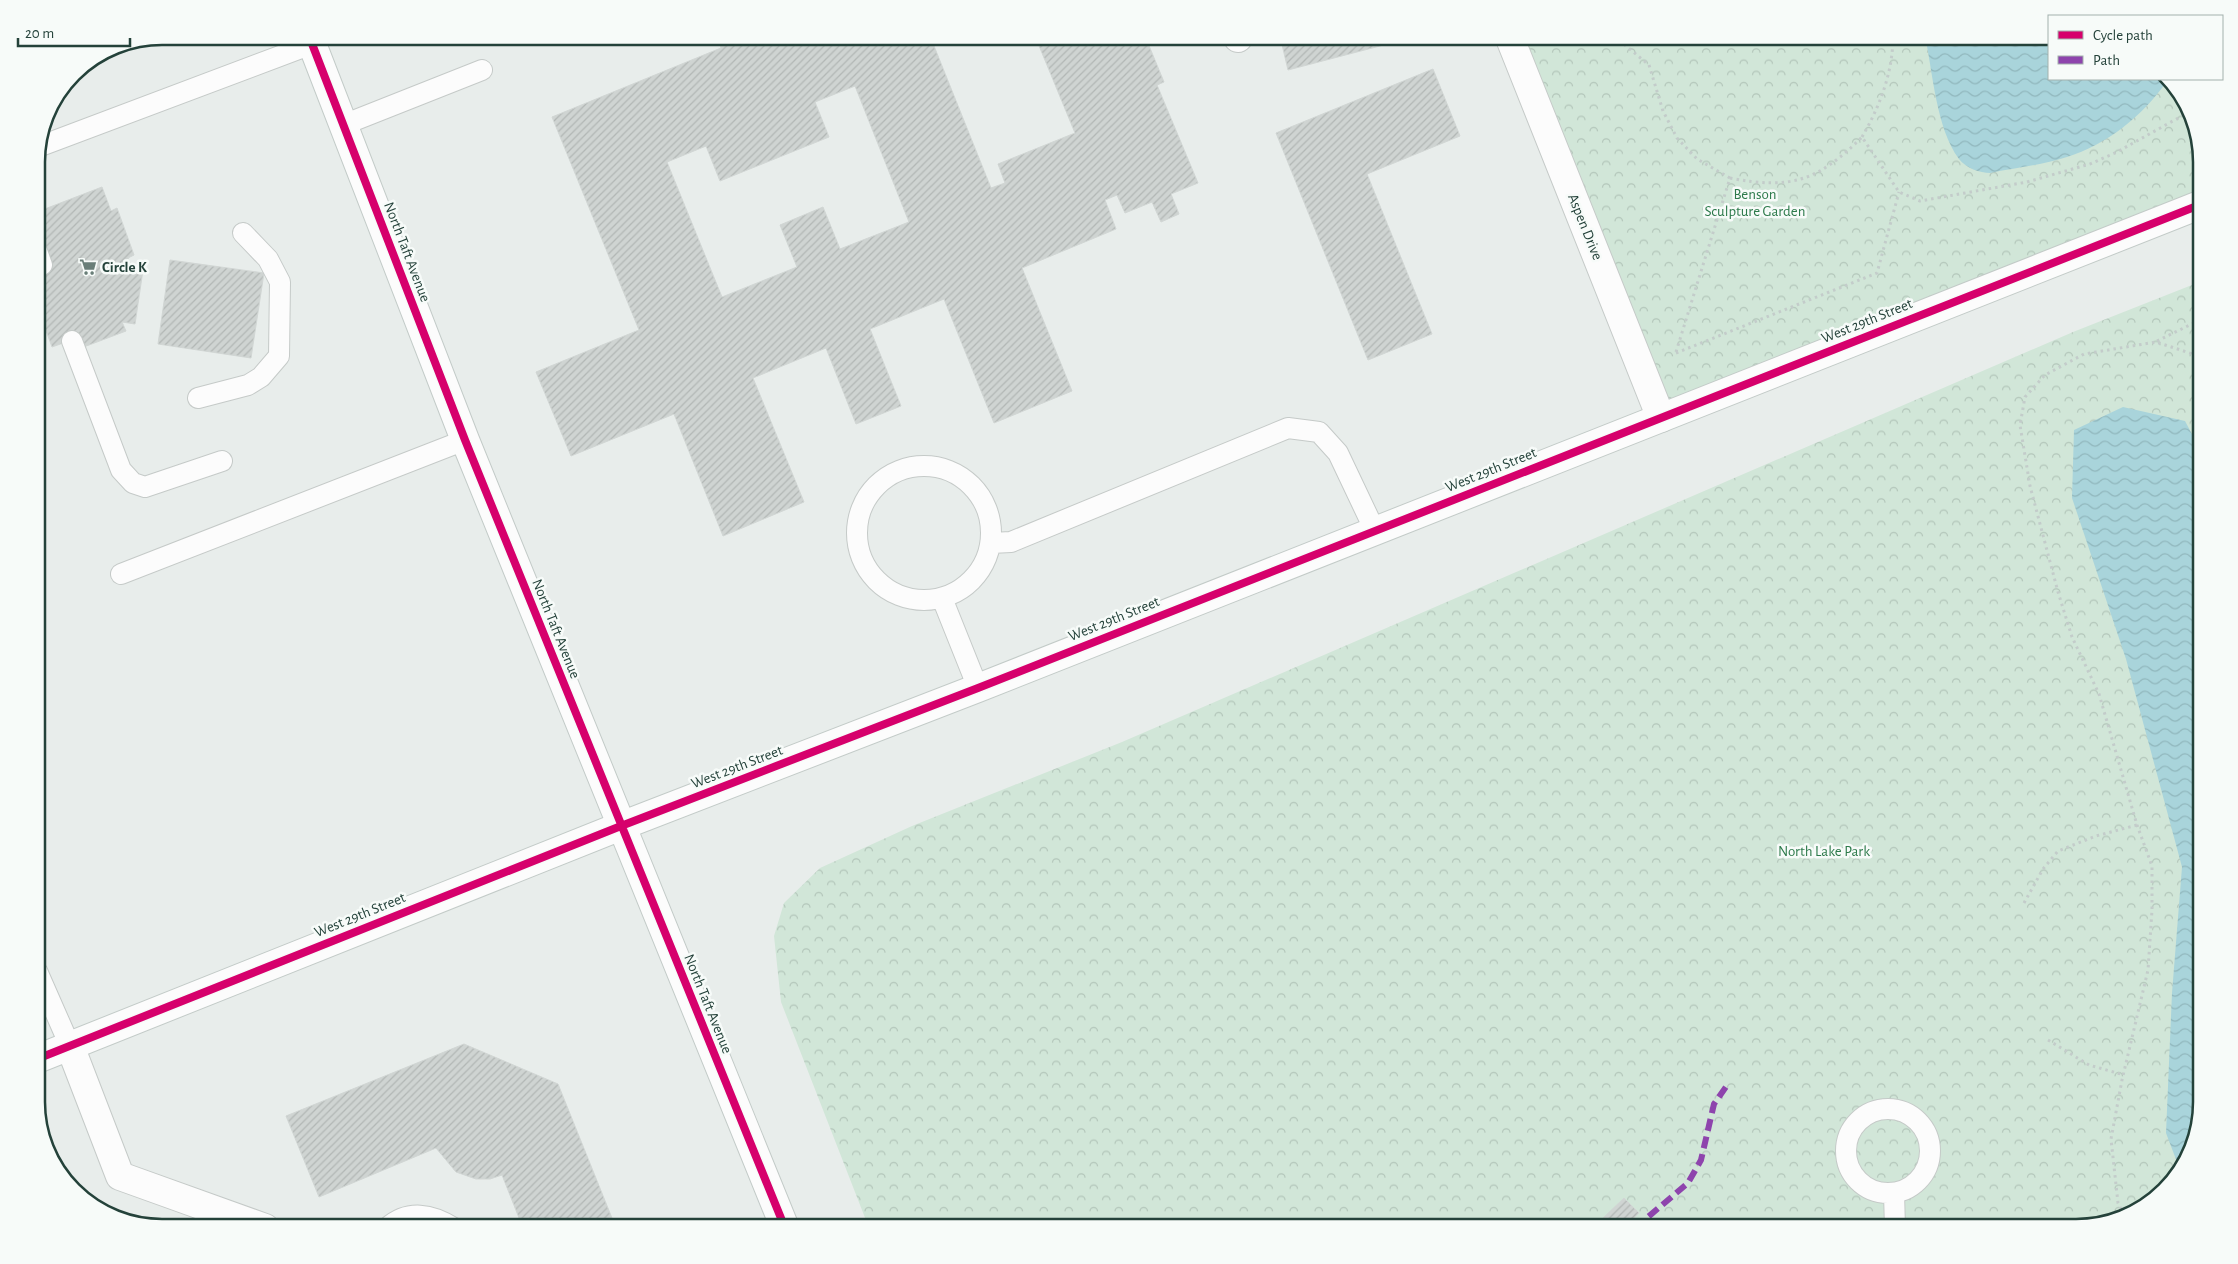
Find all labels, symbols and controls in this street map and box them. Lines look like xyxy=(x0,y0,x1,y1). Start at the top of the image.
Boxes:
scale bar xyxy=(18,15,130,47)
legend xyxy=(2048,15,2223,80)
text: 20 m xyxy=(25,26,54,41)
text: Cycle path xyxy=(2093,28,2153,43)
text: Path xyxy=(2093,53,2120,68)
park label: Benson Sculpture Garden xyxy=(1705,187,1805,219)
street label: Aspen Drive xyxy=(1565,192,1605,262)
street label: North Taft Avenue xyxy=(381,200,433,304)
supermarket icon: Circle K xyxy=(78,257,98,277)
place label: Circle K xyxy=(102,260,147,275)
street label: West 29th Street xyxy=(1819,296,1915,346)
street label: West 29th Street xyxy=(1443,445,1539,495)
street label: North Taft Avenue xyxy=(529,577,583,681)
street label: West 29th Street xyxy=(1066,594,1162,644)
street label: West 29th Street xyxy=(689,743,785,791)
park label: North Lake Park xyxy=(1778,844,1870,859)
street label: West 29th Street xyxy=(312,890,408,940)
street label: North Taft Avenue xyxy=(681,952,735,1056)

